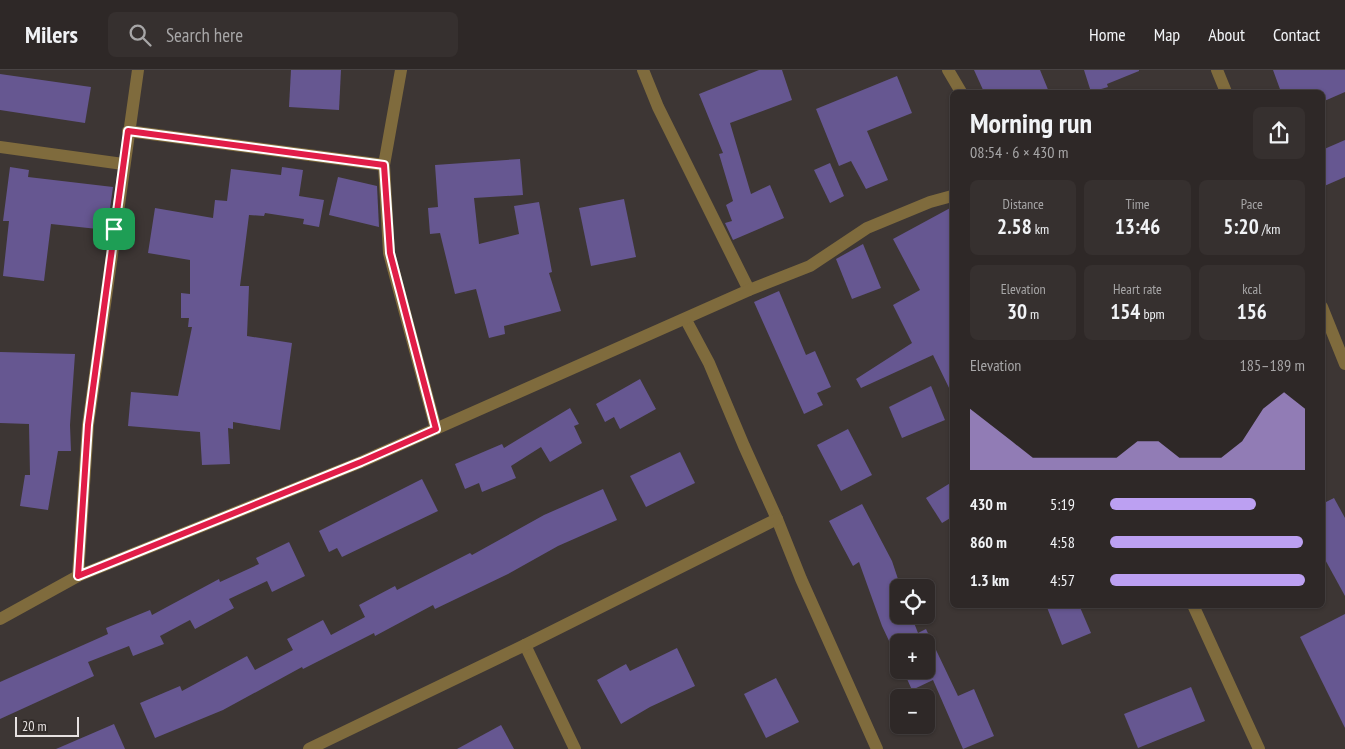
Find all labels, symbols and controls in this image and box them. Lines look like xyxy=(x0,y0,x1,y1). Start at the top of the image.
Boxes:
search box xyxy=(108,12,458,57)
text: Milers xyxy=(25,19,78,50)
icon: search xyxy=(126,21,154,49)
text: Search here xyxy=(166,23,243,47)
text: Home xyxy=(1089,23,1126,46)
text: Map xyxy=(1154,23,1180,46)
text: About xyxy=(1208,23,1245,46)
text: Contact xyxy=(1273,23,1320,46)
text: Morning run xyxy=(970,104,1092,141)
button: share xyxy=(1253,107,1305,159)
text: 08:54 · 6 × 430 m xyxy=(970,142,1068,162)
text: Distance xyxy=(1003,195,1044,213)
text: Time xyxy=(1125,195,1150,213)
text: Pace xyxy=(1241,195,1263,213)
pin xyxy=(93,208,135,250)
text: 2.58 xyxy=(997,213,1032,240)
text: 13:46 xyxy=(1115,213,1160,240)
text: 5:20 xyxy=(1223,213,1259,240)
icon: arrive xyxy=(100,215,128,243)
text: km xyxy=(1032,220,1049,238)
text: /km xyxy=(1259,220,1280,238)
text: Elevation xyxy=(1001,280,1046,298)
text: Heart rate xyxy=(1113,280,1162,298)
text: kcal xyxy=(1242,280,1261,298)
text: 30 xyxy=(1007,298,1027,325)
text: 154 xyxy=(1110,298,1140,325)
text: 156 xyxy=(1237,298,1267,325)
text: m xyxy=(1027,305,1039,323)
text: bpm xyxy=(1140,305,1165,323)
text: Elevation xyxy=(970,355,1021,375)
text: 185–189 m xyxy=(1240,355,1305,375)
text: 430 m xyxy=(970,494,1007,514)
text: 5:19 xyxy=(1050,494,1075,514)
text: 860 m xyxy=(970,532,1007,552)
text: 4:58 xyxy=(1050,532,1075,552)
text: 1.3 km xyxy=(970,570,1009,590)
text: 4:57 xyxy=(1050,570,1075,590)
map controls xyxy=(890,579,935,734)
button: locate xyxy=(890,579,935,624)
button: + xyxy=(890,634,935,679)
button: − xyxy=(890,689,935,734)
scale bar xyxy=(15,714,79,737)
text: 20 m xyxy=(22,717,47,735)

